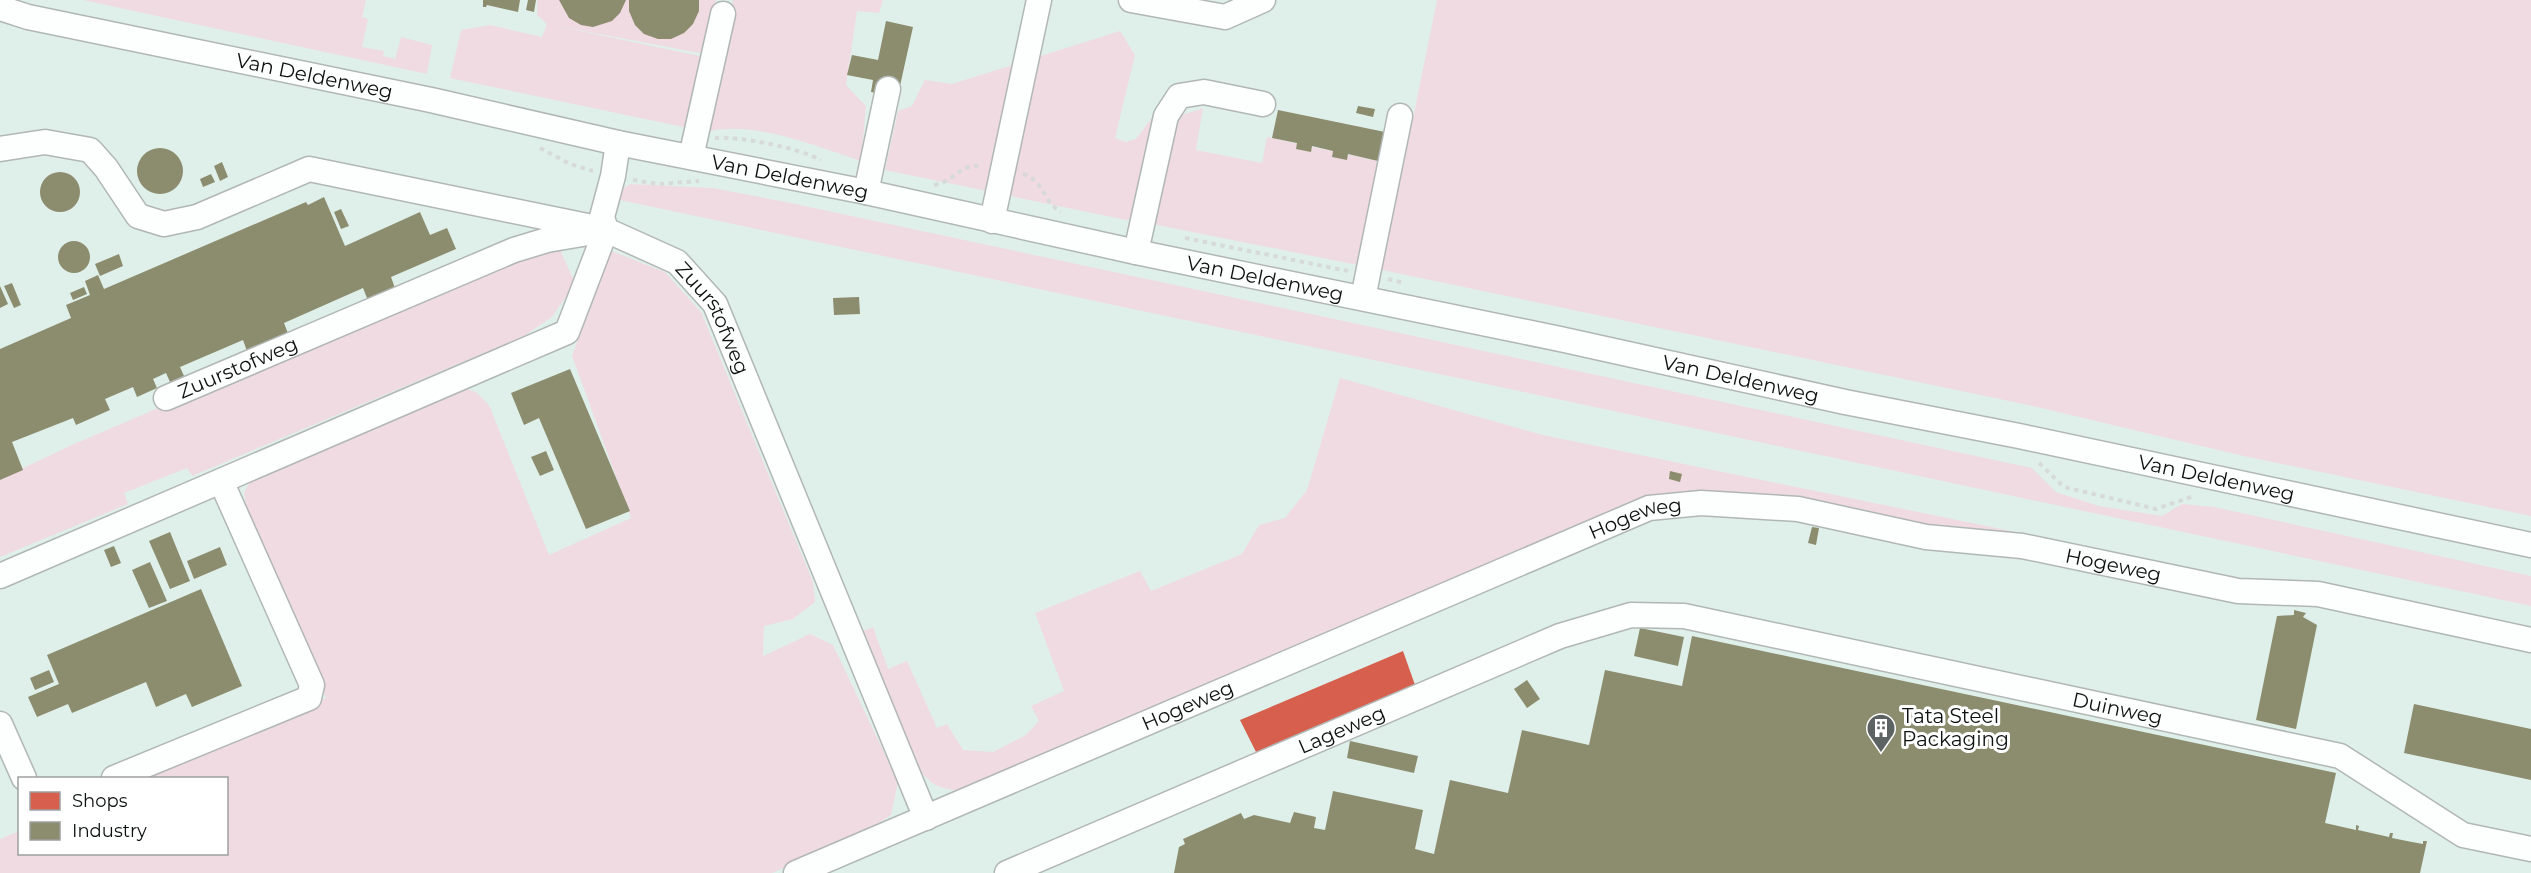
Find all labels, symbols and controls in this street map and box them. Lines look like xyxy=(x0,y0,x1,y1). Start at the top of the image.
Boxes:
street label: Van Deldenweg xyxy=(234,48,395,104)
street label: Van Deldenweg xyxy=(709,150,871,204)
street label: Van Deldenweg xyxy=(1185,251,1346,306)
street label: Zuurstofweg xyxy=(671,257,755,378)
street label: Zuurstofweg xyxy=(174,331,301,404)
street label: Van Deldenweg xyxy=(1660,350,1821,408)
street label: Van Deldenweg xyxy=(2136,450,2297,506)
street label: Hogeweg xyxy=(1585,493,1683,544)
street label: Hogeweg xyxy=(2063,543,2164,587)
street label: Hogeweg xyxy=(1138,675,1237,736)
street label: Duinweg xyxy=(2070,687,2165,730)
street label: Lageweg xyxy=(1294,700,1389,759)
place label: Tata Steel Packaging xyxy=(1902,704,2009,751)
building icon: Tata Steel Packaging xyxy=(1865,712,1897,754)
legend xyxy=(18,777,228,855)
text: Shops xyxy=(72,790,128,812)
text: Industry xyxy=(72,820,147,842)

